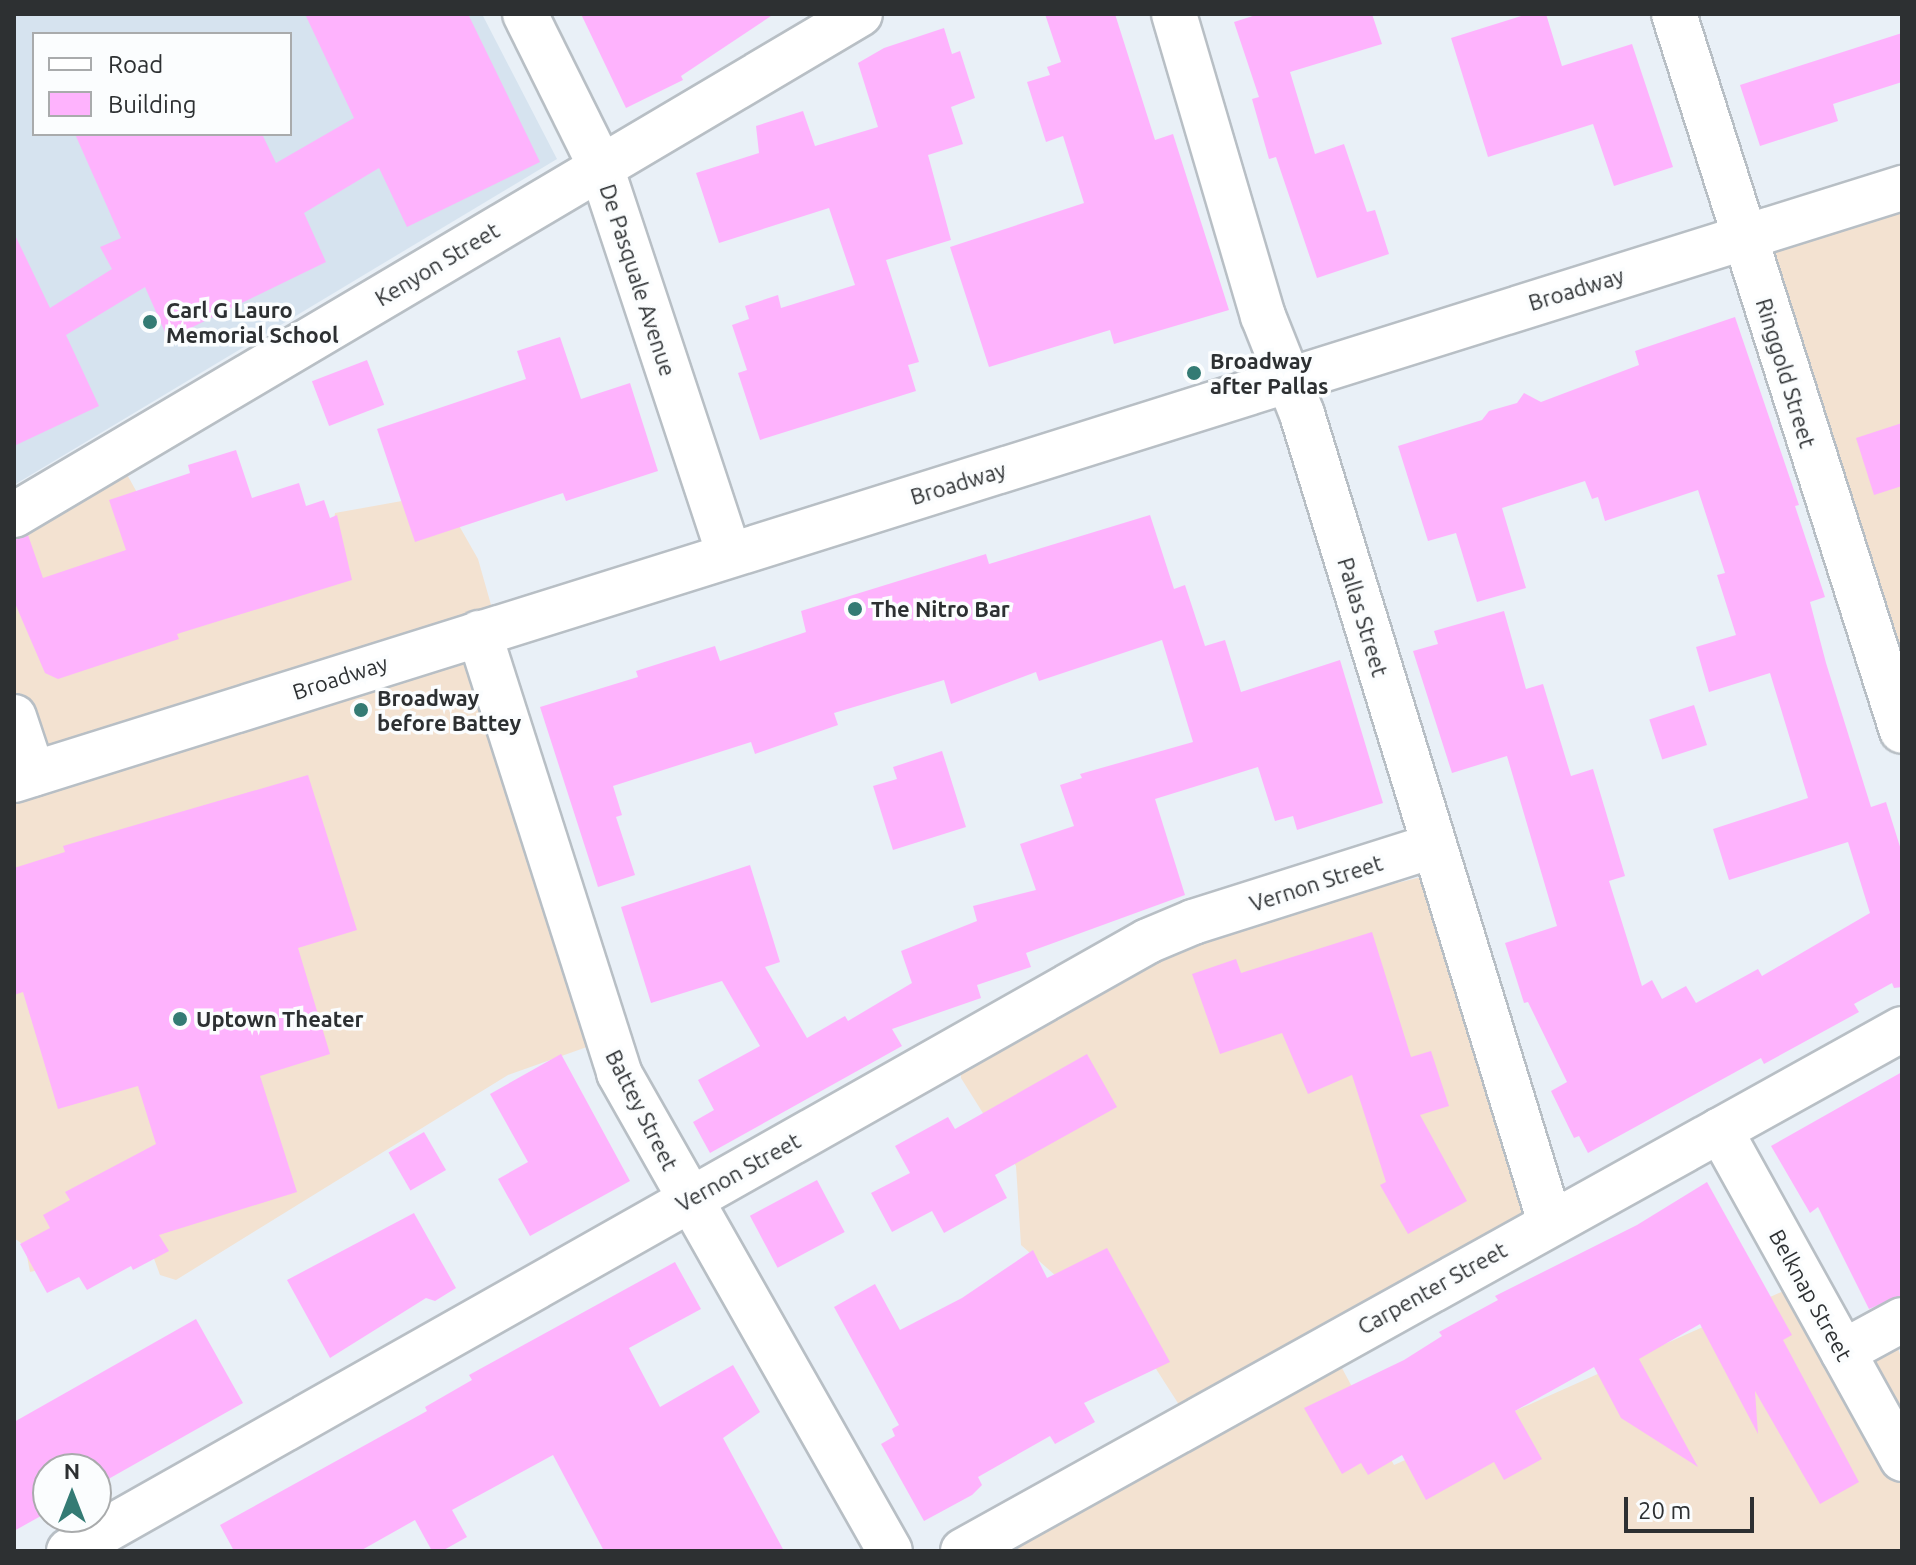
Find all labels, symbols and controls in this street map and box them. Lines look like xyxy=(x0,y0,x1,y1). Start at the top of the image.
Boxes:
legend xyxy=(32,32,292,136)
text: Road xyxy=(108,51,163,78)
text: Building xyxy=(108,91,196,118)
street label: De Pasquale Avenue xyxy=(594,181,682,379)
street label: Kenyon Street xyxy=(370,217,504,311)
street label: Broadway xyxy=(1525,262,1627,316)
street label: Ringgold Street xyxy=(1751,295,1821,451)
place label: Carl G Lauro Memorial School xyxy=(166,296,339,348)
marker: Carl G Lauro Memorial School xyxy=(141,313,159,331)
place label: Broadway after Pallas xyxy=(1210,347,1328,398)
marker: Broadway after Pallas xyxy=(1185,364,1203,382)
street label: Broadway xyxy=(907,456,1009,510)
street label: Pallas Street xyxy=(1332,554,1394,680)
place label: The Nitro Bar xyxy=(871,596,1010,622)
marker: The Nitro Bar xyxy=(846,600,864,618)
street label: Broadway xyxy=(289,649,391,705)
place label: Broadway before Battey xyxy=(377,684,521,736)
marker: Broadway before Battey xyxy=(352,701,370,719)
street label: Vernon Street xyxy=(1246,849,1386,917)
place label: Uptown Theater xyxy=(196,1006,364,1032)
marker: Uptown Theater xyxy=(171,1010,189,1028)
street label: Battey Street xyxy=(600,1045,684,1175)
street label: Vernon Street xyxy=(671,1127,805,1217)
street label: Belknap Street xyxy=(1764,1225,1858,1365)
street label: Carpenter Street xyxy=(1353,1236,1511,1340)
north arrow xyxy=(32,1453,112,1533)
text: N xyxy=(64,1458,80,1483)
scale bar xyxy=(1628,1481,1758,1531)
text: 20 m xyxy=(1638,1497,1691,1524)

